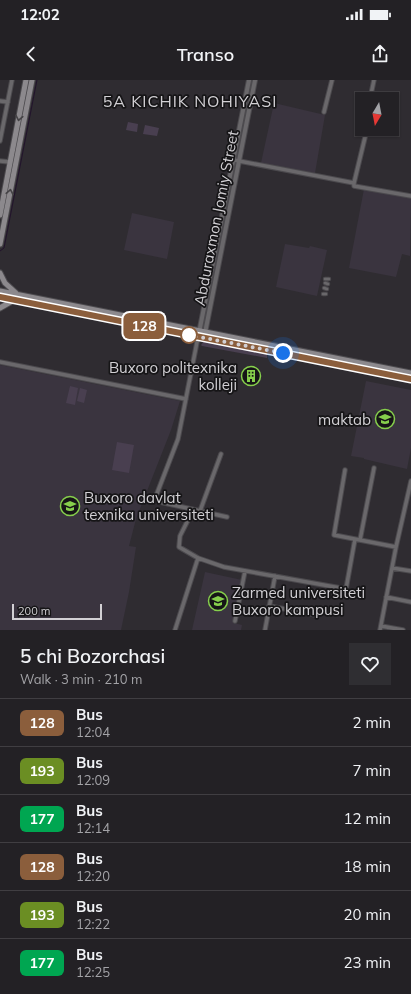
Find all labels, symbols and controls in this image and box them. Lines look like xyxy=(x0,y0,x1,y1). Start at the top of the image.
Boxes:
text: 12:02 xyxy=(20,5,60,24)
icon: back xyxy=(20,43,42,65)
text: Transo xyxy=(177,43,234,66)
icon: share xyxy=(369,43,391,65)
district label: 5A KICHIK NOHIYASI xyxy=(103,91,277,111)
north arrow xyxy=(355,92,399,136)
map controls xyxy=(355,92,399,136)
one-way arrow xyxy=(15,115,23,121)
street label: Abduraxmon Jomiy Street xyxy=(190,129,242,307)
one-way arrow xyxy=(6,188,14,195)
line badge: 128 xyxy=(121,313,167,339)
text: 128 xyxy=(131,317,157,335)
unlabelled marker xyxy=(180,326,198,344)
your location xyxy=(273,343,293,363)
place label: Buxoro politexnika kolleji xyxy=(109,358,237,394)
building icon: Buxoro politexnika kolleji xyxy=(240,365,262,387)
school or university icon: maktab xyxy=(374,408,396,430)
place label: maktab xyxy=(318,410,371,429)
place label: Buxoro davlat texnika universiteti xyxy=(84,488,214,524)
school or university icon: Buxoro davlat texnika universiteti xyxy=(59,495,81,517)
place label: Zarmed universiteti Buxoro kampusi xyxy=(232,583,365,619)
school or university icon: Zarmed universiteti Buxoro kampusi xyxy=(207,590,229,612)
scale bar xyxy=(12,602,102,621)
text: 200 m xyxy=(18,604,50,618)
button: heart xyxy=(349,643,391,685)
text: 5 chi Bozorchasi xyxy=(20,644,165,668)
text: Walk · 3 min · 210 m xyxy=(20,671,142,687)
text: Bus xyxy=(76,705,103,724)
text: 2 min xyxy=(353,713,391,732)
text: 128 xyxy=(29,714,55,732)
text: 12:04 xyxy=(76,724,110,740)
text: Bus xyxy=(76,753,103,772)
text: 7 min xyxy=(353,761,391,780)
text: 193 xyxy=(29,762,55,780)
text: 12:09 xyxy=(76,772,110,788)
text: Bus xyxy=(76,801,103,820)
text: 12 min xyxy=(344,809,391,828)
text: 177 xyxy=(29,810,55,828)
text: 12:14 xyxy=(76,820,110,836)
text: Bus xyxy=(76,849,103,868)
text: 18 min xyxy=(344,857,391,876)
text: 128 xyxy=(29,858,55,876)
text: 12:20 xyxy=(76,868,110,884)
text: Bus xyxy=(76,897,103,916)
text: 20 min xyxy=(344,905,391,924)
text: 193 xyxy=(29,906,55,924)
text: 12:22 xyxy=(76,916,110,932)
text: Bus xyxy=(76,945,103,964)
text: 23 min xyxy=(344,953,391,972)
text: 177 xyxy=(29,954,55,972)
text: 12:25 xyxy=(76,964,110,980)

